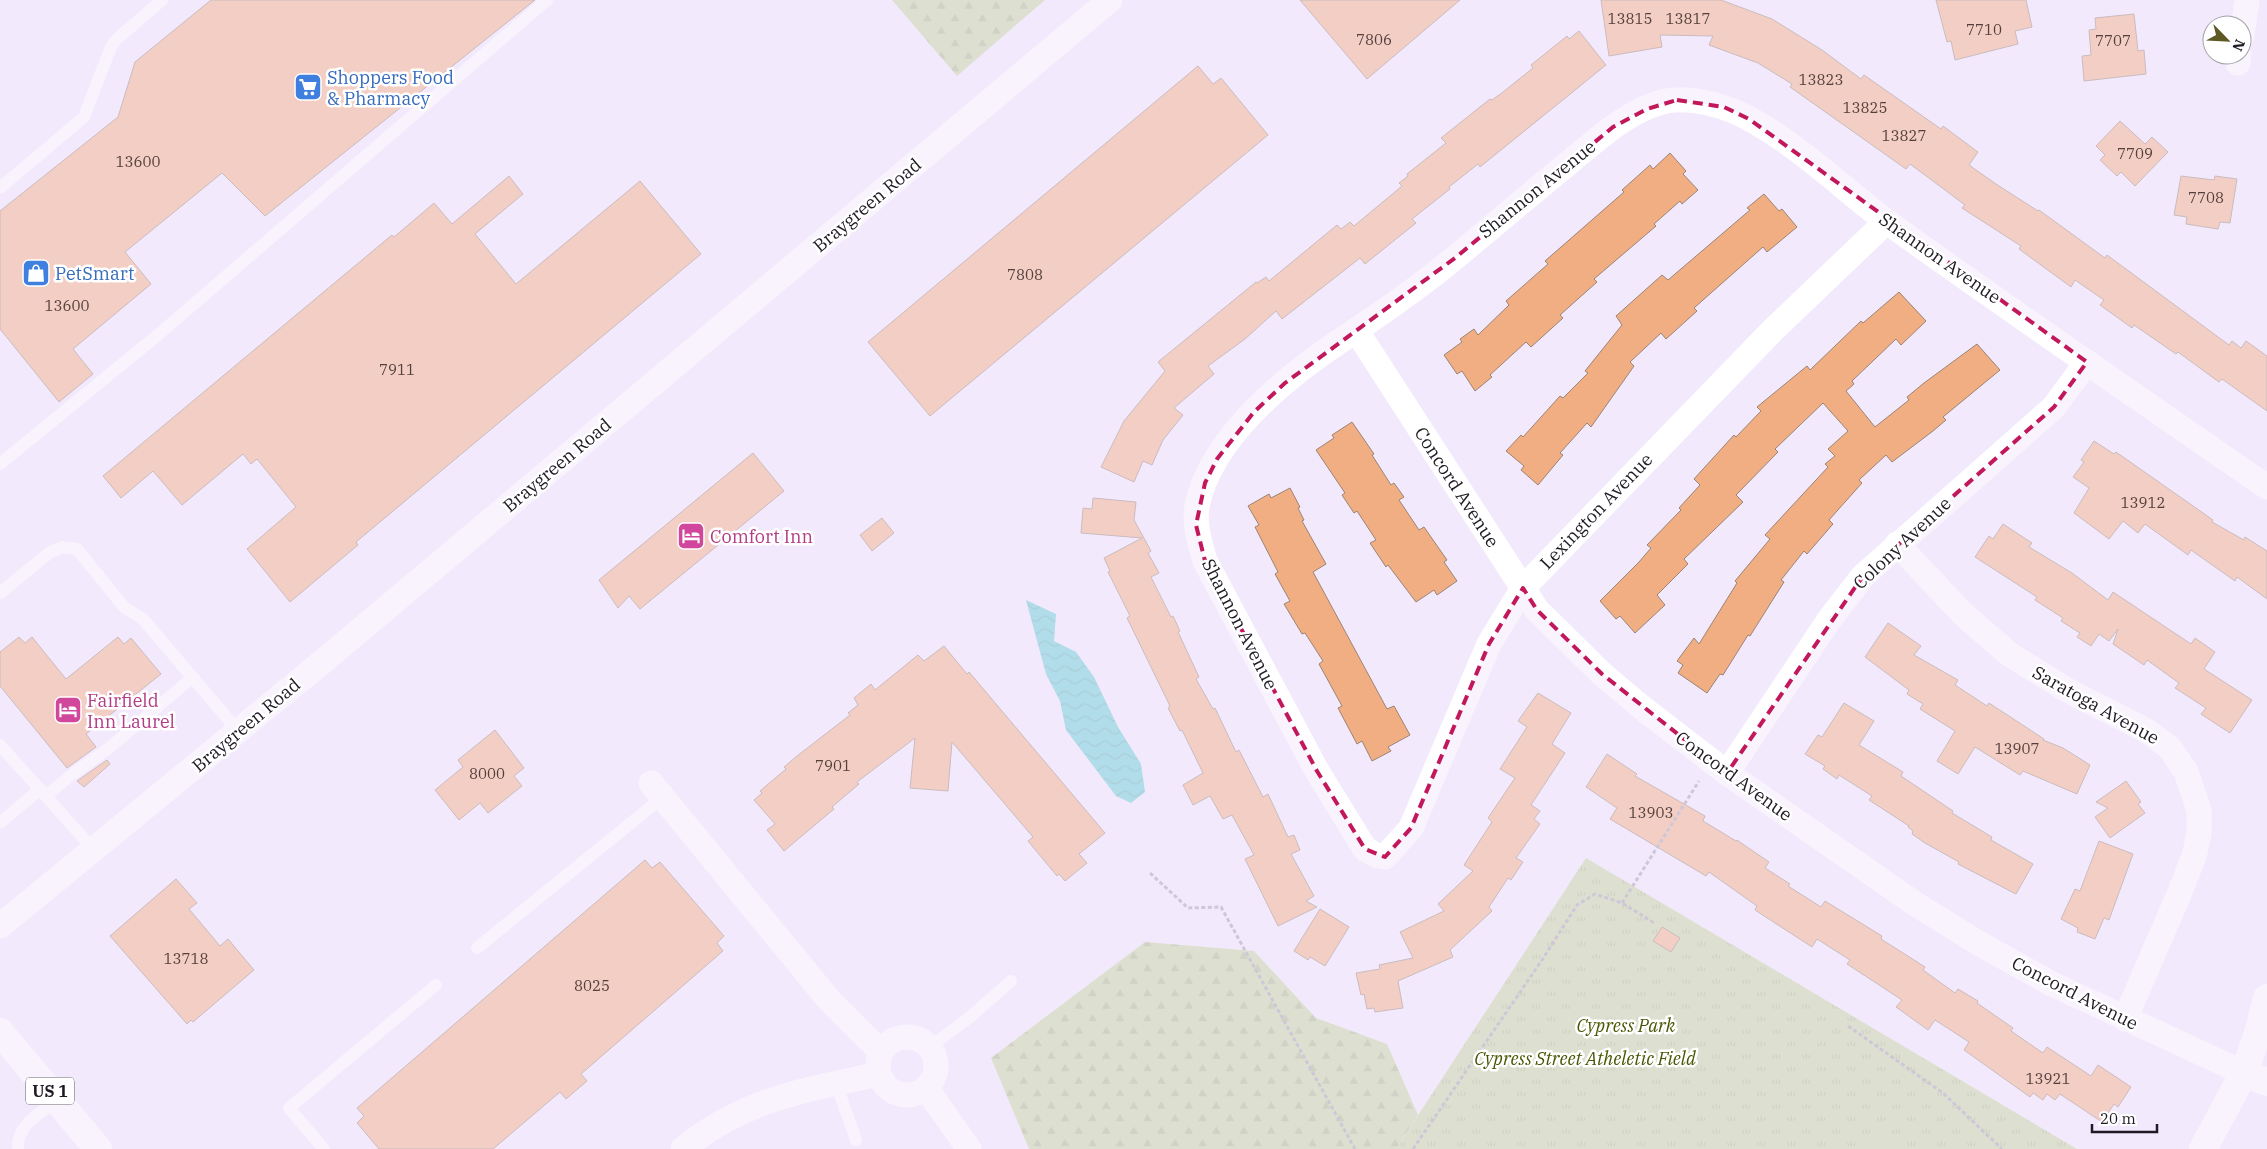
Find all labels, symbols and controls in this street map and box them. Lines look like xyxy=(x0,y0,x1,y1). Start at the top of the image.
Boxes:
house number: 13815 xyxy=(1607,9,1653,28)
house number: 13817 xyxy=(1665,9,1711,28)
north arrow xyxy=(2202,15,2252,65)
house number: 7710 xyxy=(1966,20,2002,39)
house number: 7806 xyxy=(1356,30,1392,49)
house number: 7707 xyxy=(2095,31,2131,50)
text: N xyxy=(2228,37,2249,54)
place label: Shoppers Food & Pharmacy xyxy=(327,66,454,110)
house number: 13823 xyxy=(1798,70,1844,89)
supermarket icon: Shoppers Food & Pharmacy xyxy=(293,72,323,102)
house number: 13825 xyxy=(1842,98,1888,117)
house number: 13827 xyxy=(1881,126,1927,145)
street label: Shannon Avenue xyxy=(1474,135,1600,243)
house number: 7709 xyxy=(2117,144,2153,163)
house number: 13600 xyxy=(115,152,161,171)
street label: Braygreen Road xyxy=(808,153,926,257)
house number: 7708 xyxy=(2188,188,2224,207)
street label: Shannon Avenue xyxy=(1875,207,2005,309)
shop icon: PetSmart xyxy=(21,258,51,288)
place label: PetSmart xyxy=(55,262,134,285)
house number: 7808 xyxy=(1007,265,1043,284)
house number: 13600 xyxy=(44,296,90,315)
house number: 7911 xyxy=(379,360,415,379)
street label: Braygreen Road xyxy=(498,413,616,517)
street label: Concord Avenue xyxy=(1410,423,1504,551)
street label: Lexington Avenue xyxy=(1535,448,1657,574)
street label: Colony Avenue xyxy=(1848,492,1956,594)
house number: 13912 xyxy=(2120,493,2166,512)
hotel icon: Comfort Inn xyxy=(676,521,706,551)
place label: Comfort Inn xyxy=(710,525,813,548)
street label: Shannon Avenue xyxy=(1197,555,1283,693)
street label: Saratoga Avenue xyxy=(2029,661,2163,749)
street label: Braygreen Road xyxy=(187,673,305,777)
place label: Fairfield Inn Laurel xyxy=(87,689,175,733)
hotel icon: Fairfield Inn Laurel xyxy=(53,695,83,725)
street label: Concord Avenue xyxy=(1671,726,1797,826)
house number: 13907 xyxy=(1994,739,2040,758)
house number: 7901 xyxy=(815,756,851,775)
house number: 8000 xyxy=(469,764,505,783)
house number: 13903 xyxy=(1628,803,1674,822)
house number: 13718 xyxy=(163,949,209,968)
street label: Concord Avenue xyxy=(2008,951,2142,1035)
house number: 8025 xyxy=(574,976,610,995)
park label: Cypress Park xyxy=(1577,1014,1676,1037)
park label: Cypress Street Atheletic Field xyxy=(1474,1047,1696,1070)
house number: 13921 xyxy=(2025,1069,2071,1088)
road number: US 1 xyxy=(26,1078,74,1104)
scale bar xyxy=(2092,1102,2157,1134)
text: 20 m xyxy=(2100,1109,2136,1128)

